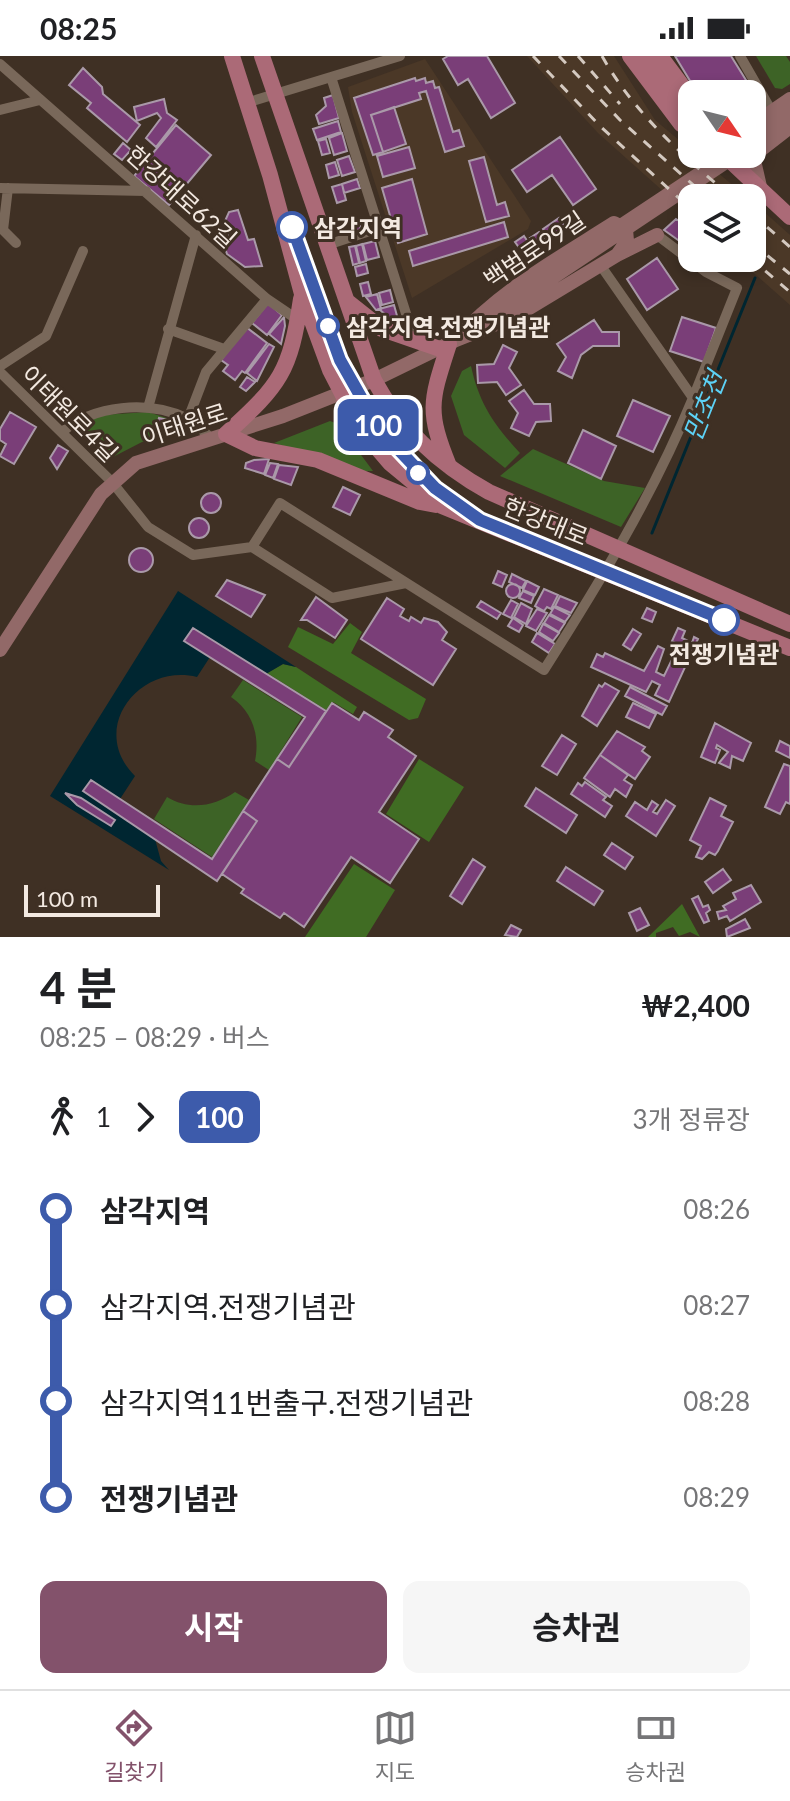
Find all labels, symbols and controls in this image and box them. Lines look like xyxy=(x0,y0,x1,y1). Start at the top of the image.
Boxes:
text: 08:25 xyxy=(40,10,117,46)
north arrow xyxy=(678,80,766,168)
map controls xyxy=(678,80,766,272)
street label: 한강대로62길 xyxy=(121,139,243,253)
button: layers xyxy=(678,184,766,272)
street label: 백범로99길 xyxy=(478,204,590,294)
marker: 삼각지역 xyxy=(277,212,307,242)
place label: 삼각지역 xyxy=(314,213,402,242)
place label: 삼각지역.전쟁기념관 xyxy=(346,312,550,341)
marker: 삼각지역.전쟁기념관 xyxy=(317,315,339,337)
street label: 이태원로4길 xyxy=(16,359,124,467)
water label: 만초천 xyxy=(676,364,733,445)
street label: 이태원로 xyxy=(138,397,230,451)
line badge: 100 xyxy=(332,399,424,451)
text: 100 xyxy=(354,408,402,442)
unlabelled marker xyxy=(407,462,429,484)
street label: 한강대로 xyxy=(500,491,592,551)
marker: 전쟁기념관 xyxy=(709,605,739,635)
place label: 전쟁기념관 xyxy=(669,639,779,668)
scale bar xyxy=(24,881,160,917)
text: 100 m xyxy=(36,885,98,912)
text: 4 분 xyxy=(40,961,117,1013)
text: ₩2,400 xyxy=(641,987,750,1023)
text: 08:25 – 08:29 · 버스 xyxy=(40,1021,270,1053)
icon: walk xyxy=(40,1095,84,1139)
icon: forward xyxy=(123,1095,167,1139)
text: 100 xyxy=(195,1100,244,1134)
text: 1 xyxy=(96,1101,111,1133)
text: 3개 정류장 xyxy=(633,1103,750,1135)
text: 삼각지역 xyxy=(100,1192,210,1228)
text: 08:26 xyxy=(683,1193,750,1225)
text: 삼각지역.전쟁기념관 xyxy=(100,1288,355,1324)
text: 08:27 xyxy=(683,1289,750,1321)
text: 삼각지역11번출구.전쟁기념관 xyxy=(100,1384,473,1420)
text: 08:28 xyxy=(683,1385,750,1417)
text: 전쟁기념관 xyxy=(100,1480,238,1516)
text: 08:29 xyxy=(683,1481,750,1513)
button: 시작 xyxy=(40,1581,387,1673)
button: 승차권 xyxy=(403,1581,750,1673)
tab: 길찾기 xyxy=(104,1706,165,1786)
tab: 지도 xyxy=(373,1706,417,1786)
tab: 승차권 xyxy=(625,1706,686,1786)

